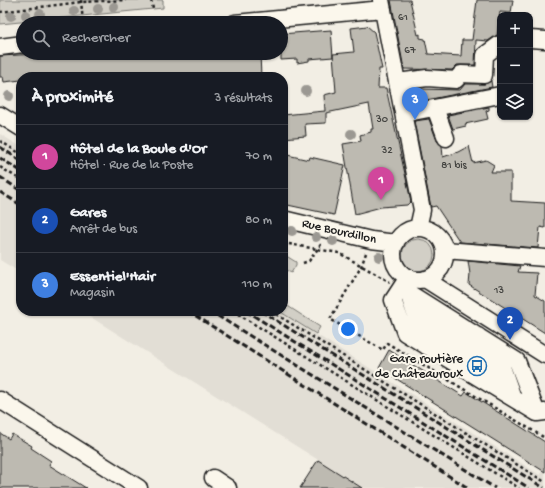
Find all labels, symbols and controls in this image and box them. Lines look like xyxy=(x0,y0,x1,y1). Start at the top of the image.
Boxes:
house number: 61 xyxy=(398,12,408,24)
map controls xyxy=(497,12,533,120)
button: + xyxy=(497,12,533,48)
search box xyxy=(16,16,288,60)
icon: search xyxy=(30,27,52,49)
text: Rechercher xyxy=(62,29,130,47)
house number: 67 xyxy=(404,45,416,57)
button: − xyxy=(497,48,533,84)
button: layers xyxy=(497,84,533,120)
pin: 3 xyxy=(402,87,428,120)
text: À proximité xyxy=(32,88,113,108)
text: 3 résultats xyxy=(214,91,272,106)
house number: 30 xyxy=(375,114,388,126)
text: Hôtel de la Boule d'Or xyxy=(70,140,206,158)
house number: 32 xyxy=(380,145,393,157)
text: 1 xyxy=(42,149,48,164)
text: 70 m xyxy=(246,149,272,164)
text: Hôtel · Rue de la Poste xyxy=(70,158,193,173)
house number: 81 bis xyxy=(441,160,468,172)
pin: 1 xyxy=(368,167,394,200)
text: Gares xyxy=(70,204,106,222)
text: 2 xyxy=(42,213,48,228)
text: 80 m xyxy=(245,213,272,228)
street label: Rue Bourdillon xyxy=(300,216,378,248)
text: Arrêt de bus xyxy=(70,222,137,237)
text: Essentiel'Hair xyxy=(70,268,155,286)
text: 3 xyxy=(42,277,48,292)
text: 110 m xyxy=(242,277,272,292)
house number: 13 xyxy=(493,285,504,297)
text: Magasin xyxy=(70,286,115,301)
pin: 2 xyxy=(497,307,523,340)
your location xyxy=(338,319,358,339)
place label: Gare routière de Châteauroux xyxy=(375,352,463,382)
bus stop icon: Gare routière de Châteauroux xyxy=(466,355,488,377)

